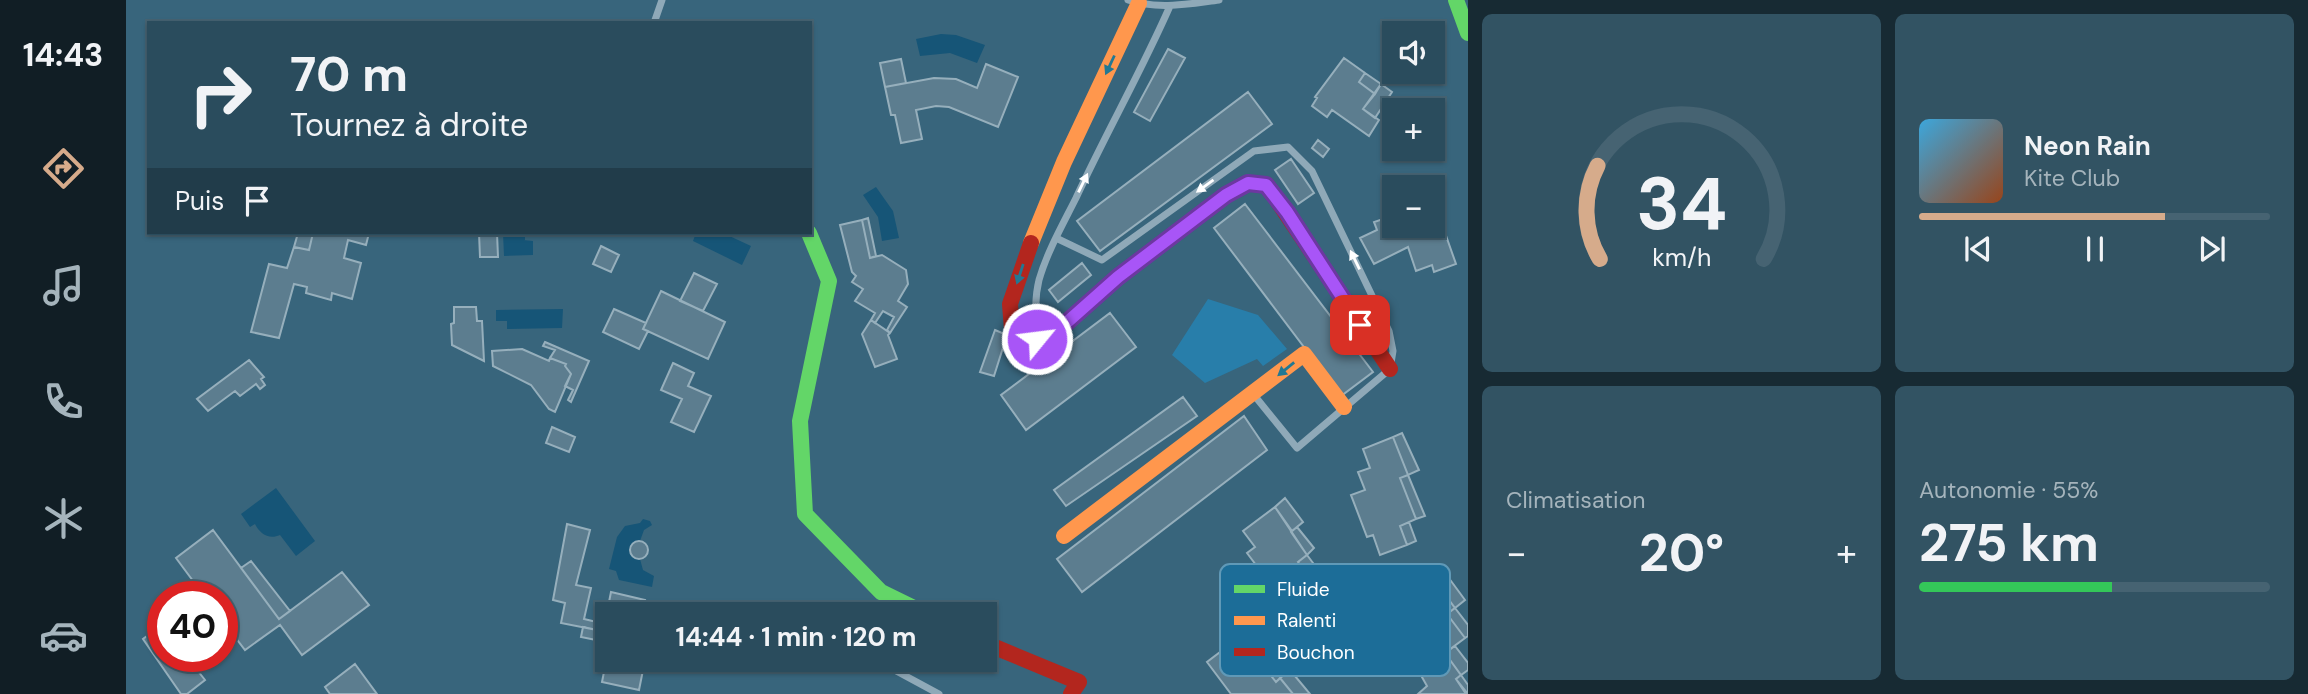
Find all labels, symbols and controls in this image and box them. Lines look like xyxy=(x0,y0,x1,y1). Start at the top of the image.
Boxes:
map controls xyxy=(1382,21,1445,238)
button: sound xyxy=(1382,21,1445,84)
text: 14:43 xyxy=(23,34,103,76)
text: 70 m xyxy=(290,42,408,106)
icon: right xyxy=(175,49,266,140)
one-way arrow xyxy=(1104,55,1115,75)
button: + xyxy=(1382,98,1445,161)
text: Tournez à droite xyxy=(290,104,528,146)
text: Neon Rain xyxy=(2024,129,2151,163)
icon: directions xyxy=(39,144,88,193)
text: 34 xyxy=(1636,158,1727,253)
text: Kite Club xyxy=(2024,163,2120,193)
one-way arrow xyxy=(1077,173,1088,193)
button: − xyxy=(1382,175,1445,238)
one-way arrow xyxy=(1196,179,1214,193)
icon: arrive xyxy=(238,182,276,220)
text: Puis xyxy=(175,184,224,218)
icon: previous xyxy=(1959,230,1997,268)
icon: pause xyxy=(2076,230,2114,268)
icon: next xyxy=(2193,230,2231,268)
text: km/h xyxy=(1652,241,1711,274)
one-way arrow xyxy=(1350,250,1361,270)
icon: music xyxy=(39,261,88,310)
one-way arrow xyxy=(1014,263,1025,284)
pin xyxy=(1330,295,1390,355)
position arrow xyxy=(1000,302,1074,376)
icon: arrive xyxy=(1341,306,1379,344)
one-way arrow xyxy=(1277,361,1295,376)
icon: phone xyxy=(39,377,88,426)
text: Autonomie · 55% xyxy=(1919,475,2098,505)
text: Climatisation xyxy=(1506,485,1645,515)
icon: climate xyxy=(39,494,88,543)
text: 275 km xyxy=(1919,509,2099,577)
text: 20° xyxy=(1639,519,1724,587)
text: − xyxy=(1506,528,1527,578)
text: + xyxy=(1836,528,1857,578)
legend xyxy=(1220,564,1450,676)
text: Fluide xyxy=(1277,577,1330,602)
speed limit sign: 40 xyxy=(147,581,238,672)
text: Ralenti xyxy=(1277,608,1336,633)
icon: car xyxy=(39,611,88,660)
text: 14:44 · 1 min · 120 m xyxy=(676,620,916,654)
text: Bouchon xyxy=(1277,640,1355,665)

